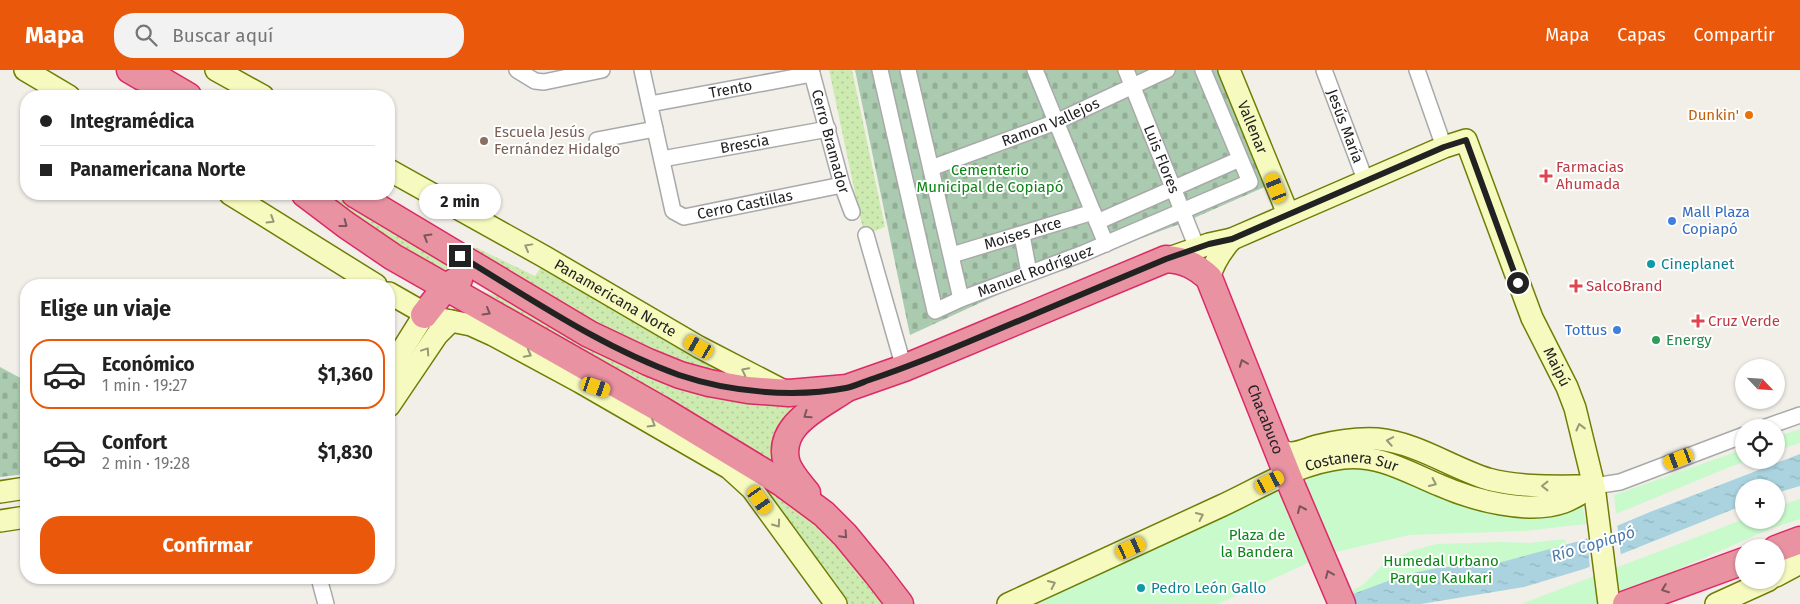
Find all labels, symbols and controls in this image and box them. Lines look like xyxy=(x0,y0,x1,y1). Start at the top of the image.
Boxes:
search box xyxy=(114,13,464,58)
text: Mapa xyxy=(25,21,84,49)
icon: search xyxy=(132,21,160,49)
text: Buscar aquí xyxy=(172,24,273,47)
text: Mapa xyxy=(1545,24,1589,46)
text: Capas xyxy=(1617,24,1666,46)
text: Compartir xyxy=(1694,24,1775,46)
street label: Trento xyxy=(708,76,754,102)
street label: Cerro Bramador xyxy=(808,87,853,196)
street label: Jesús María xyxy=(1323,87,1367,166)
street label: Ramon Vallejos xyxy=(999,94,1102,150)
street label: Vallenar xyxy=(1234,98,1271,157)
place label: Dunkin' xyxy=(1688,106,1739,124)
marker: Dunkin' xyxy=(1743,109,1755,121)
text: Integramédica xyxy=(70,110,194,133)
street label: Luis Flores xyxy=(1140,122,1183,196)
place label: Escuela Jesús Fernández Hidalgo xyxy=(494,123,620,158)
street label: Brescia xyxy=(719,131,770,157)
marker: Escuela Jesús Fernández Hidalgo xyxy=(478,135,490,147)
text: Panamericana Norte xyxy=(70,158,246,181)
place label: Farmacias Ahumada xyxy=(1556,158,1624,193)
park label: Cementerio Municipal de Copiapó xyxy=(917,161,1063,196)
marker: Farmacias Ahumada xyxy=(1540,170,1552,182)
car xyxy=(1263,171,1288,205)
callout: 2 min xyxy=(419,184,501,218)
street label: Cerro Castillas xyxy=(696,186,794,223)
text: 2 min xyxy=(440,192,480,211)
place label: Mall Plaza Copiapó xyxy=(1682,203,1750,238)
one-way arrow xyxy=(266,213,275,223)
street label: Moises Arce xyxy=(982,213,1064,254)
marker: Mall Plaza Copiapó xyxy=(1666,215,1678,227)
one-way arrow xyxy=(338,218,347,226)
one-way arrow xyxy=(424,233,433,243)
street label: Manuel Rodríguez xyxy=(975,241,1096,301)
one-way arrow xyxy=(524,244,533,254)
route end xyxy=(449,245,471,267)
street label: Panamericana Norte xyxy=(551,255,680,341)
place label: Cineplanet xyxy=(1661,255,1735,273)
marker: Cineplanet xyxy=(1645,258,1657,270)
route start xyxy=(1507,272,1529,294)
place label: SalcoBrand xyxy=(1586,277,1662,295)
marker: SalcoBrand xyxy=(1570,280,1582,292)
text: Elige un viaje xyxy=(40,295,171,322)
one-way arrow xyxy=(482,305,491,315)
place label: Cruz Verde xyxy=(1708,312,1780,330)
marker: Cruz Verde xyxy=(1692,315,1704,327)
place label: Tottus xyxy=(1565,321,1607,339)
marker: Tottus xyxy=(1611,324,1623,336)
place label: Energy xyxy=(1666,331,1712,349)
car xyxy=(682,333,715,361)
marker: Energy xyxy=(1650,334,1662,346)
street label: Maipú xyxy=(1539,344,1574,390)
one-way arrow xyxy=(522,347,531,357)
one-way arrow xyxy=(420,348,429,357)
icon: car xyxy=(42,352,87,397)
text: Económico xyxy=(102,353,195,376)
one-way arrow xyxy=(1239,359,1249,368)
north arrow xyxy=(1735,359,1785,409)
map controls xyxy=(1735,359,1785,589)
text: $1,360 xyxy=(318,363,373,386)
one-way arrow xyxy=(741,367,750,377)
car xyxy=(579,375,612,399)
text: 1 min · 19:27 xyxy=(102,376,187,395)
street label: Chacabuco xyxy=(1243,382,1287,457)
one-way arrow xyxy=(803,409,813,418)
one-way arrow xyxy=(647,417,656,427)
button: locate xyxy=(1735,419,1785,469)
one-way arrow xyxy=(1575,423,1586,432)
icon: car xyxy=(42,430,87,475)
text: Confort xyxy=(102,431,167,454)
one-way arrow xyxy=(1386,437,1395,447)
text: $1,830 xyxy=(318,441,373,464)
car xyxy=(1662,447,1695,471)
street label: Costanera Sur xyxy=(1303,448,1401,476)
text: 2 min · 19:28 xyxy=(102,454,190,473)
car xyxy=(1253,469,1286,495)
one-way arrow xyxy=(1428,476,1437,486)
button: + xyxy=(1735,479,1785,529)
one-way arrow xyxy=(1541,481,1548,491)
car xyxy=(745,483,774,517)
one-way arrow xyxy=(1297,505,1308,514)
one-way arrow xyxy=(1195,511,1204,522)
button: Confirmar xyxy=(40,516,375,574)
one-way arrow xyxy=(771,518,780,528)
water label: Río Copiapó xyxy=(1549,522,1637,566)
park label: Plaza de la Bandera xyxy=(1220,526,1294,561)
one-way arrow xyxy=(838,529,847,538)
car xyxy=(1114,535,1147,561)
button: − xyxy=(1735,539,1785,589)
park label: Humedal Urbano Parque Kaukari xyxy=(1383,552,1499,587)
one-way arrow xyxy=(1325,570,1336,579)
place label: Pedro León Gallo xyxy=(1151,579,1266,597)
one-way arrow xyxy=(1047,580,1056,590)
marker: Pedro León Gallo xyxy=(1135,582,1147,594)
one-way arrow xyxy=(1661,583,1670,593)

